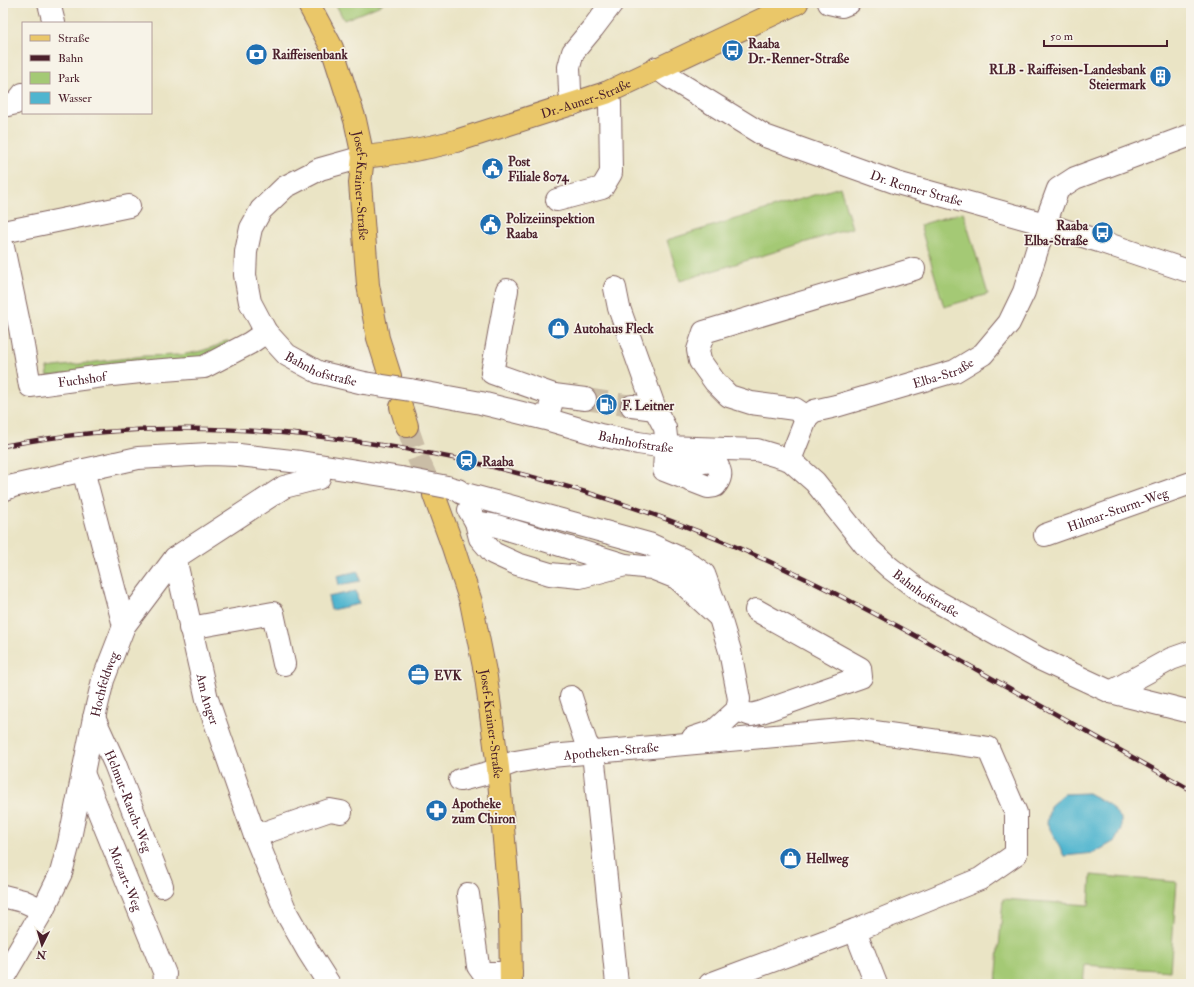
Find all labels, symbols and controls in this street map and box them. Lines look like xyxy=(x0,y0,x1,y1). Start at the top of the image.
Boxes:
legend xyxy=(22,22,152,114)
scale bar xyxy=(1044,22,1167,48)
text: 50 m xyxy=(1050,29,1074,44)
text: Straße xyxy=(58,31,89,46)
place label: Raaba Dr.-Renner-Straße xyxy=(748,36,850,67)
bus stop icon: Raaba Dr.-Renner-Straße xyxy=(719,37,745,63)
bank icon: Raiffeisenbank xyxy=(244,41,270,67)
place label: Raiffeisenbank xyxy=(272,47,348,63)
text: Bahn xyxy=(58,51,83,66)
place label: RLB - Raiffeisen-Landesbank Steiermark xyxy=(989,62,1147,93)
building icon: RLB - Raiffeisen-Landesbank Steiermark xyxy=(1148,63,1174,89)
text: Park xyxy=(58,71,80,86)
street label: Dr.-Auner-Straße xyxy=(539,75,634,122)
text: Wasser xyxy=(57,91,92,106)
street label: Josef-Krainer-Straße xyxy=(348,129,372,242)
place label: Post Filiale 8074 xyxy=(508,154,569,185)
public building icon: Post Filiale 8074 xyxy=(480,155,506,181)
street label: Dr. Renner Straße xyxy=(868,167,965,210)
place label: Polizeiinspektion Raaba xyxy=(506,211,595,242)
public building icon: Polizeiinspektion Raaba xyxy=(477,212,503,238)
place label: Raaba Elba-Straße xyxy=(1024,218,1089,249)
bus stop icon: Raaba Elba-Straße xyxy=(1090,219,1116,245)
shop icon: Autohaus Fleck xyxy=(546,315,572,341)
place label: Autohaus Fleck xyxy=(573,321,654,337)
street label: Bahnhofstraße xyxy=(282,348,359,390)
street label: Elba-Straße xyxy=(911,354,977,392)
street label: Fuchshof xyxy=(57,369,109,391)
fuel station icon: F. Leitner xyxy=(594,392,620,418)
place label: F. Leitner xyxy=(622,398,675,414)
street label: Bahnhofstraße xyxy=(597,428,674,456)
station icon: Raaba xyxy=(454,448,480,474)
place label: Raaba xyxy=(482,454,514,470)
street label: Hilmar-Sturm-Weg xyxy=(1065,485,1171,535)
street label: Bahnhofstraße xyxy=(889,566,962,621)
street label: Hochfeldweg xyxy=(88,649,123,719)
office icon: EVK xyxy=(406,662,432,688)
street label: Josef-Krainer-Straße xyxy=(475,667,506,780)
place label: EVK xyxy=(434,668,462,684)
street label: Am Anger xyxy=(192,671,223,727)
street label: Apotheken-Straße xyxy=(562,739,660,764)
street label: Helmut-Rauch-Weg xyxy=(101,748,155,855)
place label: Apotheke zum Chiron xyxy=(451,796,516,827)
pharmacy icon: Apotheke zum Chiron xyxy=(424,797,450,823)
street label: Mozart-Weg xyxy=(105,844,146,914)
shop icon: Hellweg xyxy=(777,845,803,871)
place label: Hellweg xyxy=(806,851,849,868)
north arrow xyxy=(22,925,62,965)
text: N xyxy=(35,947,48,961)

